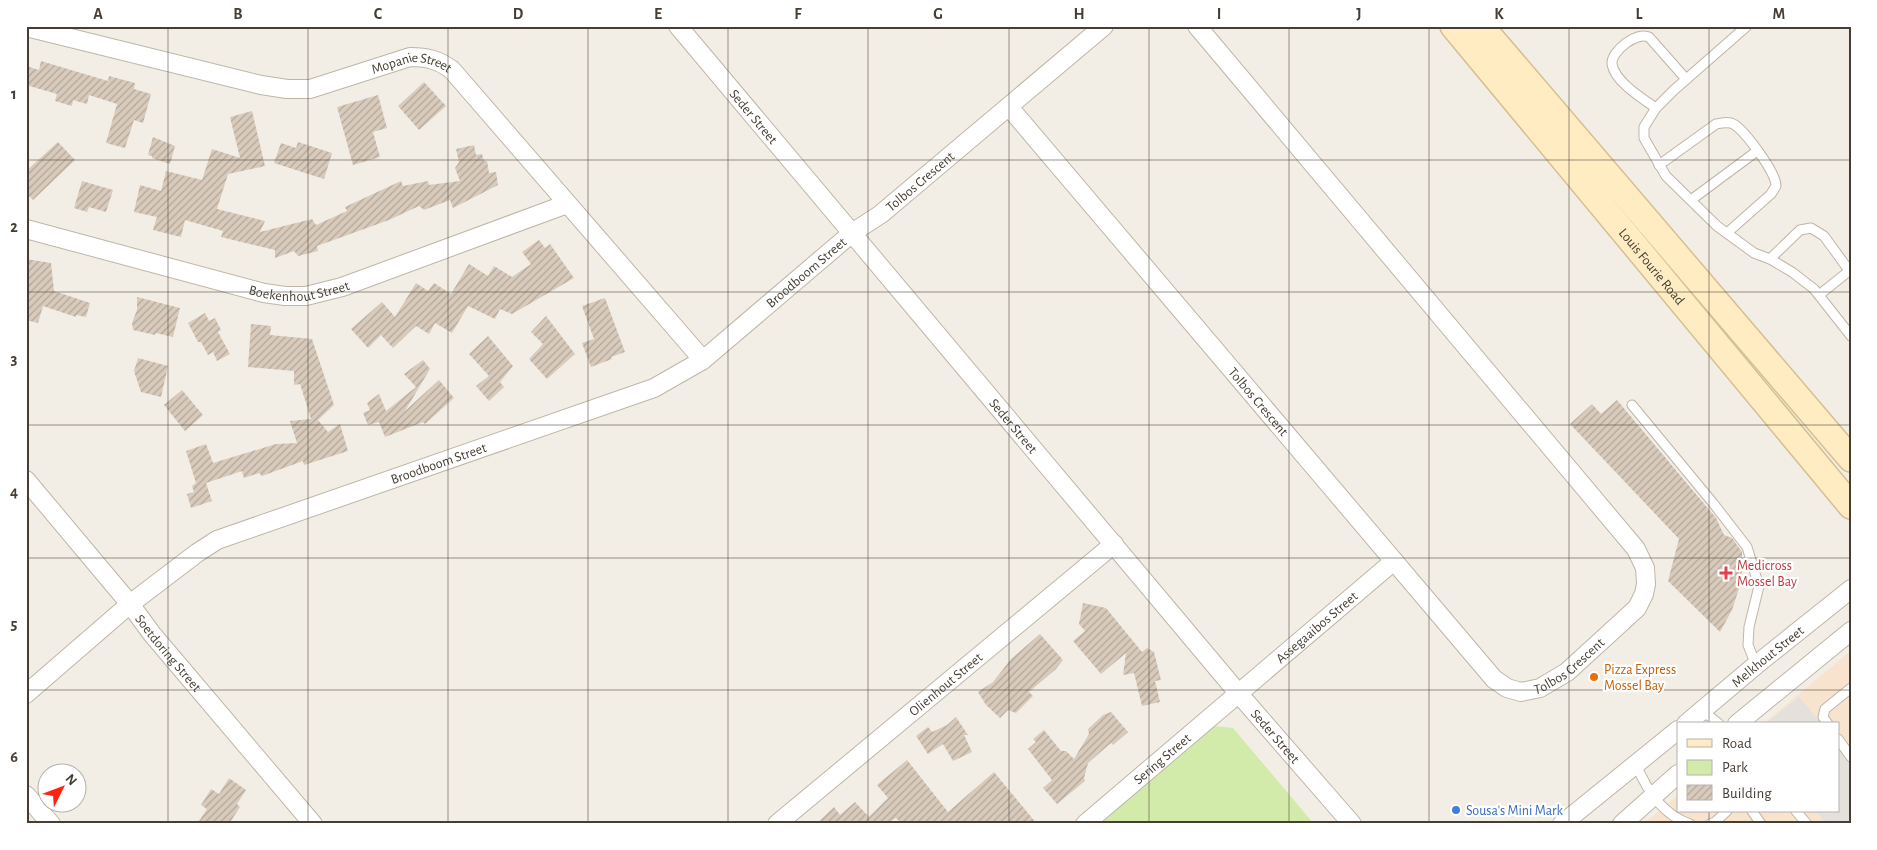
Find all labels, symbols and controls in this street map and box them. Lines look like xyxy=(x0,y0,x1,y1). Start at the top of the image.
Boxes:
text: A xyxy=(93,6,103,22)
text: B xyxy=(233,6,243,22)
text: C xyxy=(374,6,383,22)
text: D xyxy=(513,6,524,22)
text: E xyxy=(654,6,662,22)
text: F xyxy=(794,6,802,22)
text: G xyxy=(933,6,943,22)
text: H xyxy=(1073,6,1085,22)
text: I xyxy=(1217,6,1221,22)
text: J xyxy=(1356,6,1362,22)
text: K xyxy=(1494,6,1504,22)
text: L xyxy=(1636,6,1643,22)
text: M xyxy=(1773,6,1785,22)
street label: Mopanie Street xyxy=(370,51,455,77)
text: 1 xyxy=(11,86,17,102)
street label: Seder Street xyxy=(726,87,780,147)
street label: Tolbos Crescent xyxy=(884,149,958,215)
text: 2 xyxy=(10,219,18,235)
street label: Louis Fourie Road xyxy=(1616,226,1687,308)
street label: Broodboom Street xyxy=(764,235,850,311)
street label: Boekenhout Street xyxy=(247,279,352,304)
text: 3 xyxy=(11,351,18,367)
street label: Tolbos Crescent xyxy=(1225,365,1291,439)
street label: Seder Street xyxy=(986,396,1040,457)
street label: Broodboom Street xyxy=(389,441,489,487)
text: 4 xyxy=(10,484,18,500)
place label: Medicross Mossel Bay xyxy=(1737,559,1797,589)
marker: Medicross Mossel Bay xyxy=(1719,566,1733,580)
street label: Assegaaibos Street xyxy=(1274,589,1361,666)
street label: Soetdoring Street xyxy=(132,612,204,695)
text: 5 xyxy=(11,616,18,632)
street label: Melkhout Street xyxy=(1729,623,1807,690)
street label: Tolbos Crescent xyxy=(1533,635,1608,697)
street label: Olienhout Street xyxy=(907,650,986,719)
place label: Pizza Express Mossel Bay xyxy=(1604,663,1676,693)
marker: Pizza Express Mossel Bay xyxy=(1588,671,1600,683)
street label: Seder Street xyxy=(1248,707,1302,767)
legend xyxy=(1677,722,1840,812)
street label: Sering Street xyxy=(1131,731,1194,787)
text: Road xyxy=(1722,736,1752,751)
text: 6 xyxy=(10,749,18,765)
text: Park xyxy=(1722,760,1748,775)
north arrow xyxy=(38,762,88,812)
text: N xyxy=(62,772,79,788)
text: Building xyxy=(1722,786,1772,801)
marker: Sousa's Mini Mark xyxy=(1450,804,1462,816)
place label: Sousa's Mini Mark xyxy=(1466,804,1564,818)

